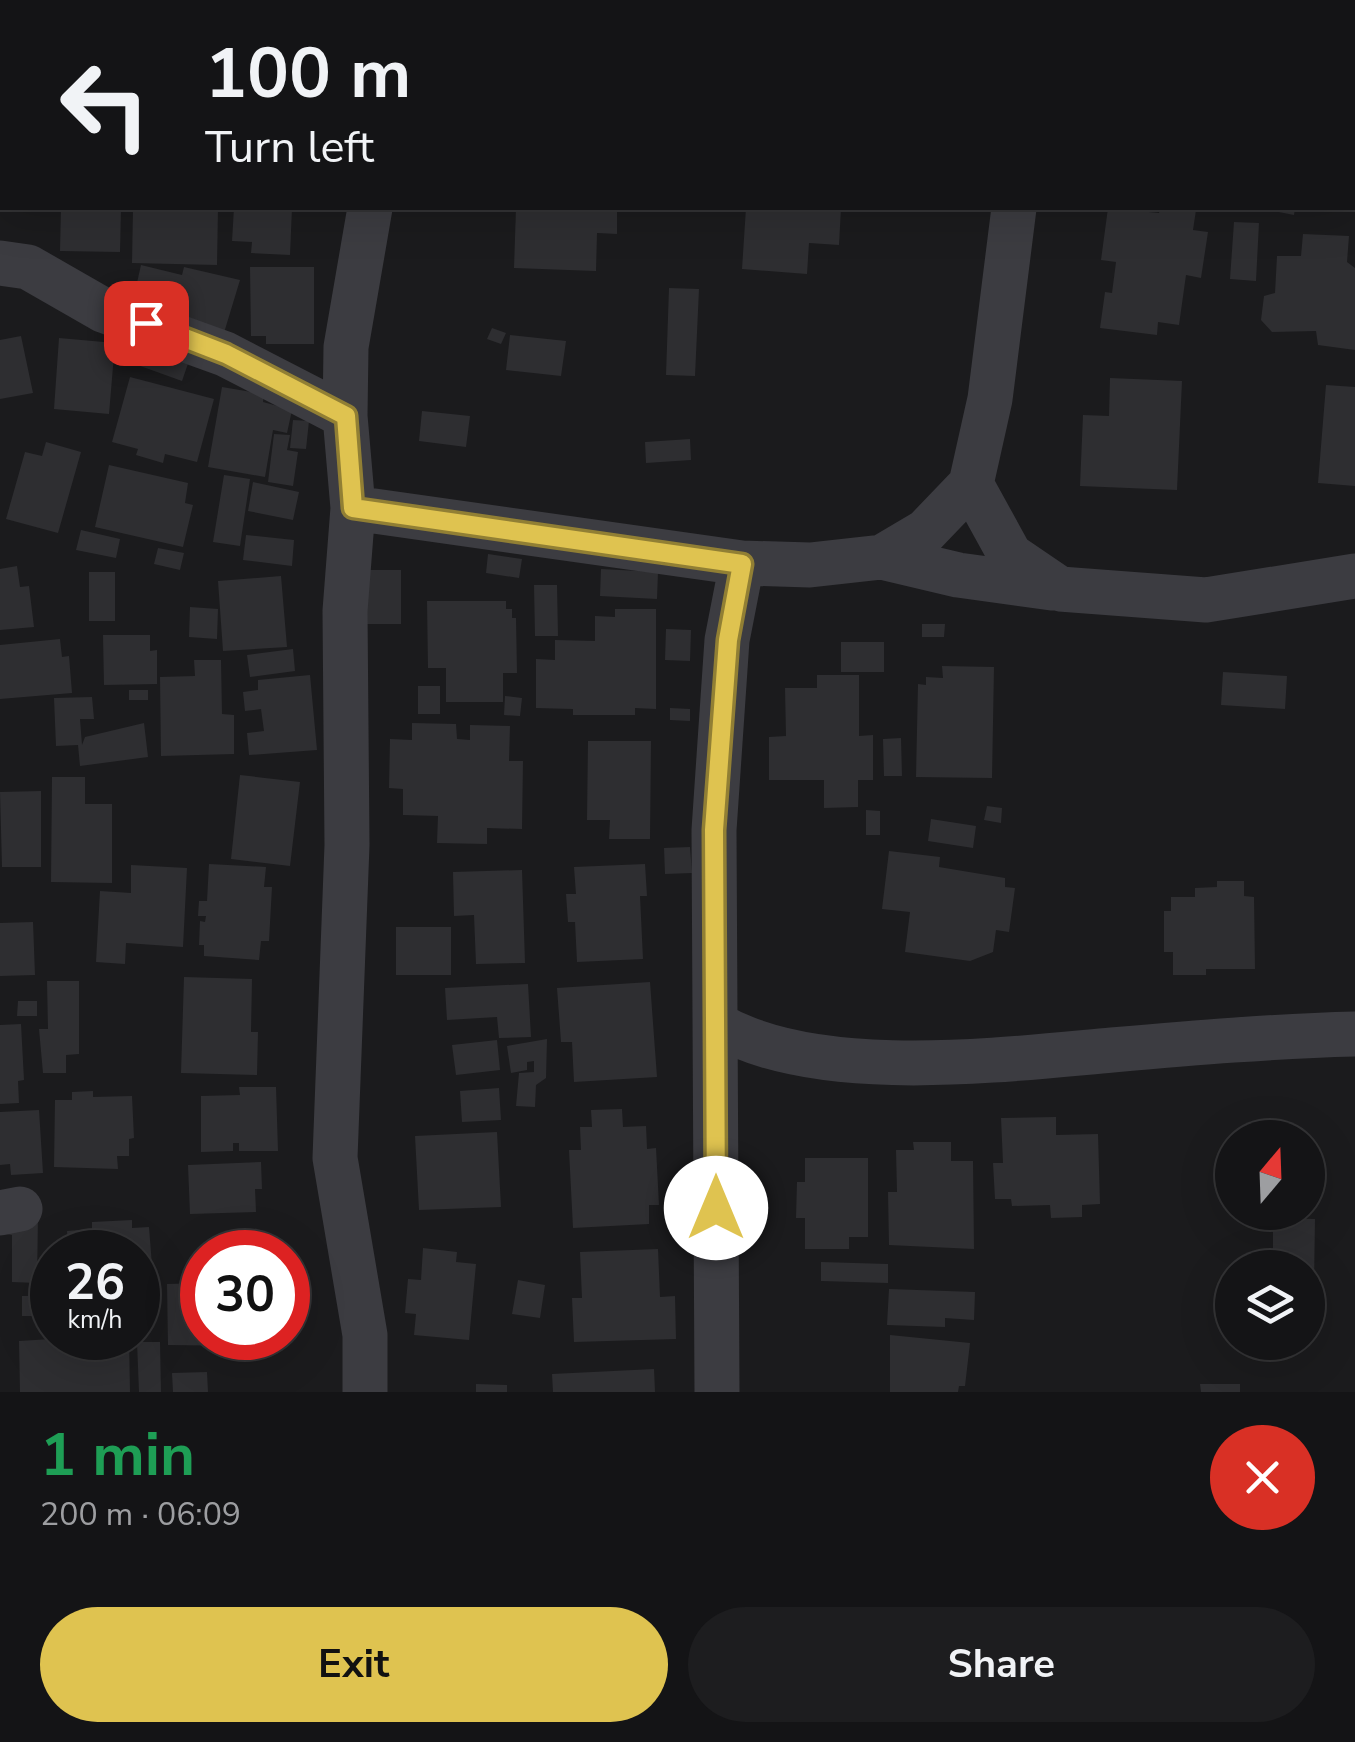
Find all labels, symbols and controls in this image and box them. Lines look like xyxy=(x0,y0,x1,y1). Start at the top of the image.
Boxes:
text: 100 m xyxy=(205,26,411,122)
icon: left xyxy=(40,40,170,170)
text: Turn left xyxy=(205,117,374,178)
pin xyxy=(104,281,189,366)
icon: arrive xyxy=(119,296,174,351)
north arrow xyxy=(1215,1120,1325,1230)
map controls xyxy=(1215,1120,1325,1360)
position arrow xyxy=(664,1156,768,1260)
speed limit sign: 30 xyxy=(180,1230,310,1360)
text: 26 xyxy=(65,1248,125,1317)
button: layers xyxy=(1215,1250,1325,1360)
text: km/h xyxy=(67,1303,123,1337)
text: 1 min xyxy=(40,1414,195,1496)
button: close xyxy=(1210,1425,1315,1530)
text: 200 m · 06:09 xyxy=(40,1493,241,1536)
button: Exit xyxy=(40,1607,668,1722)
button: Share xyxy=(688,1607,1315,1722)

